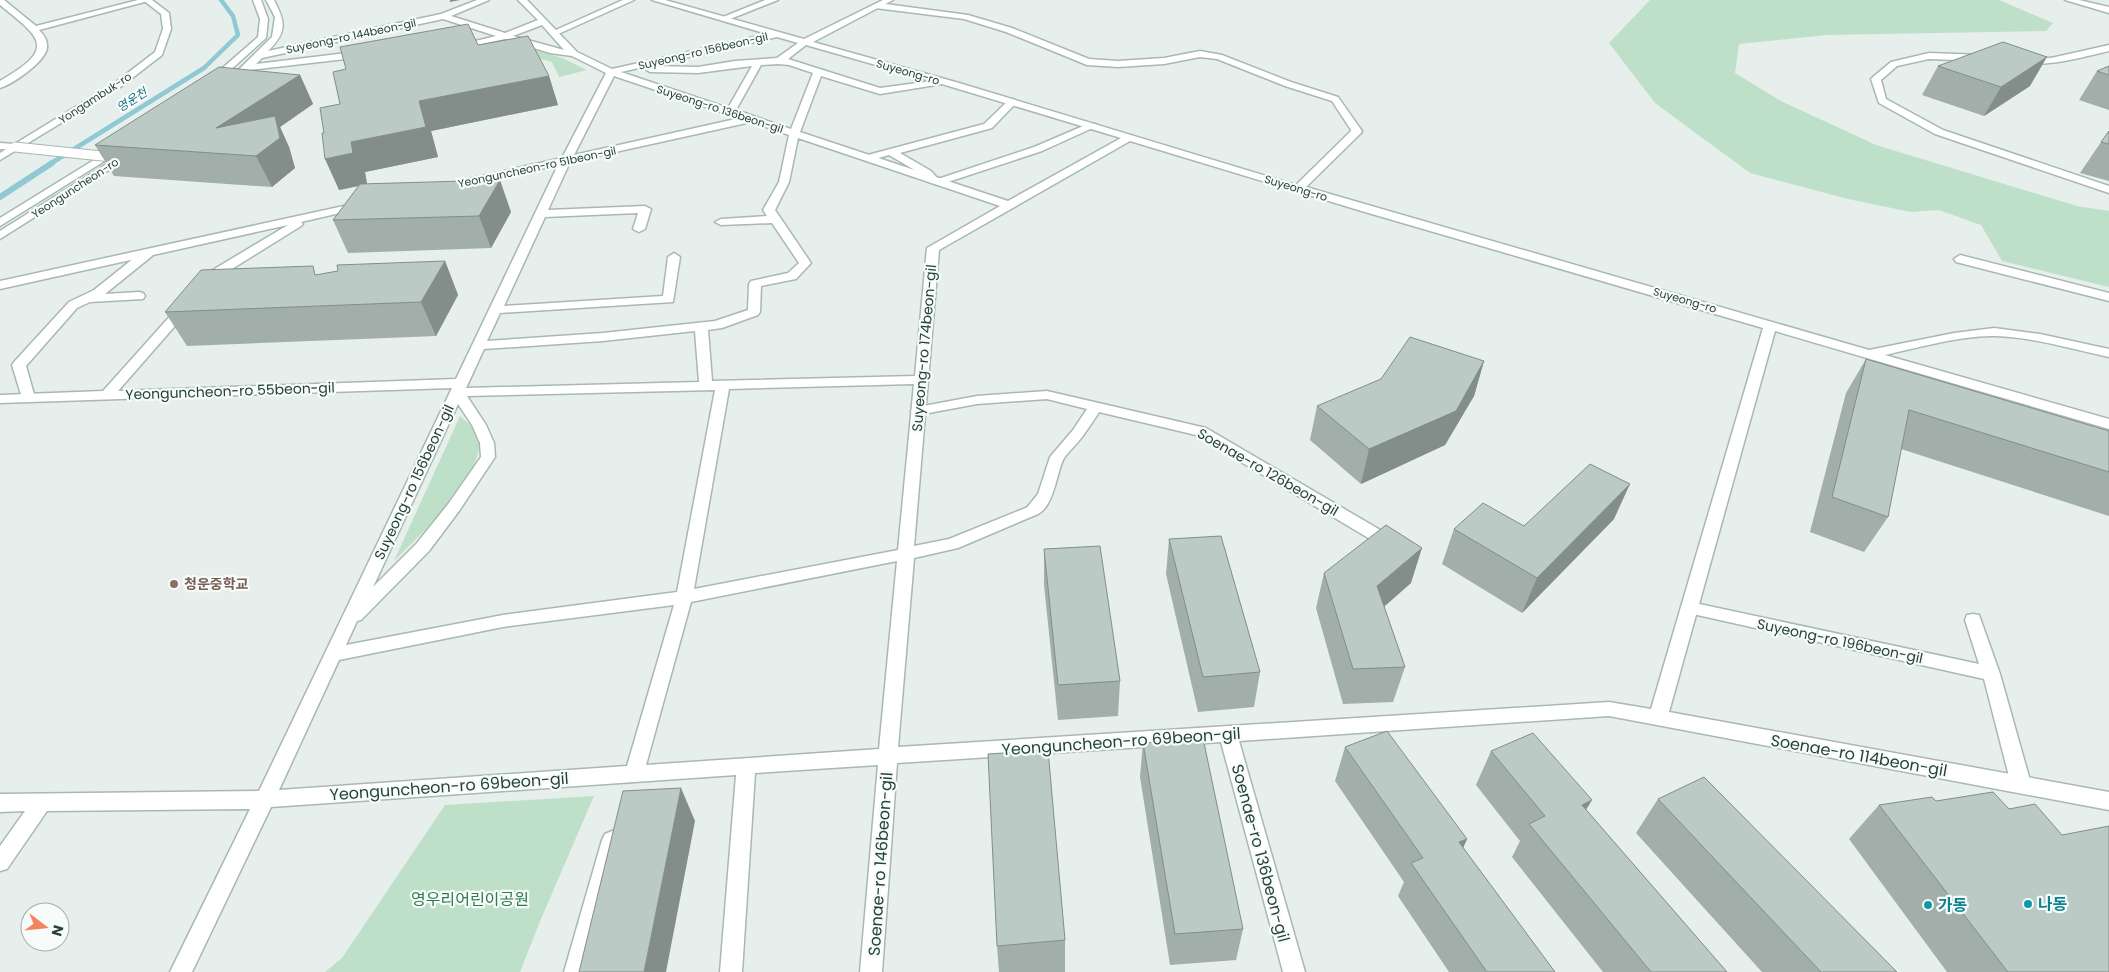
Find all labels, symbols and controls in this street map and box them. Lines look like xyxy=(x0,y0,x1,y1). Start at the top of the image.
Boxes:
street label: Suyeong-ro 144beon-gil xyxy=(284,14,418,58)
street label: Suyeong-ro 156beon-gil xyxy=(636,28,770,74)
street label: Suyeong-ro xyxy=(874,55,942,89)
street label: Yongambuk-ro xyxy=(55,68,135,128)
street label: Suyeong-ro 136beon-gil xyxy=(655,81,785,137)
water label: 영운천 xyxy=(113,83,152,116)
street label: Yeonguncheon-ro 51beon-gil xyxy=(456,142,618,192)
street label: Yeonguncheon-ro xyxy=(28,154,122,222)
street label: Suyeong-ro xyxy=(1262,171,1330,205)
street label: Suyeong-ro 174beon-gil xyxy=(907,264,941,432)
street label: Suyeong-ro xyxy=(1651,283,1719,317)
street label: Yeonguncheon-ro 55beon-gil xyxy=(125,377,335,405)
street label: Suyeong-ro 156beon-gil xyxy=(369,401,459,563)
street label: Soenae-ro 126beon-gil xyxy=(1194,423,1342,521)
place label: 청운중학교 xyxy=(184,574,249,594)
marker: 청운중학교 xyxy=(168,578,180,590)
street label: Suyeong-ro 196beon-gil xyxy=(1755,614,1925,668)
street label: Yeonguncheon-ro 69beon-gil xyxy=(1001,722,1241,761)
street label: Soenae-ro 114beon-gil xyxy=(1769,729,1949,782)
street label: Soenae-ro 136beon-gil xyxy=(1226,762,1295,945)
street label: Yeonguncheon-ro 69beon-gil xyxy=(329,767,569,806)
street label: Soenae-ro 146beon-gil xyxy=(863,772,898,957)
park label: 영우리어린이공원 xyxy=(411,888,529,911)
place label: 나동 xyxy=(2038,893,2067,916)
place label: 가동 xyxy=(1938,894,1967,917)
marker: 나동 xyxy=(2022,898,2034,910)
marker: 가동 xyxy=(1922,899,1934,911)
north arrow xyxy=(20,902,70,952)
text: N xyxy=(46,923,69,938)

